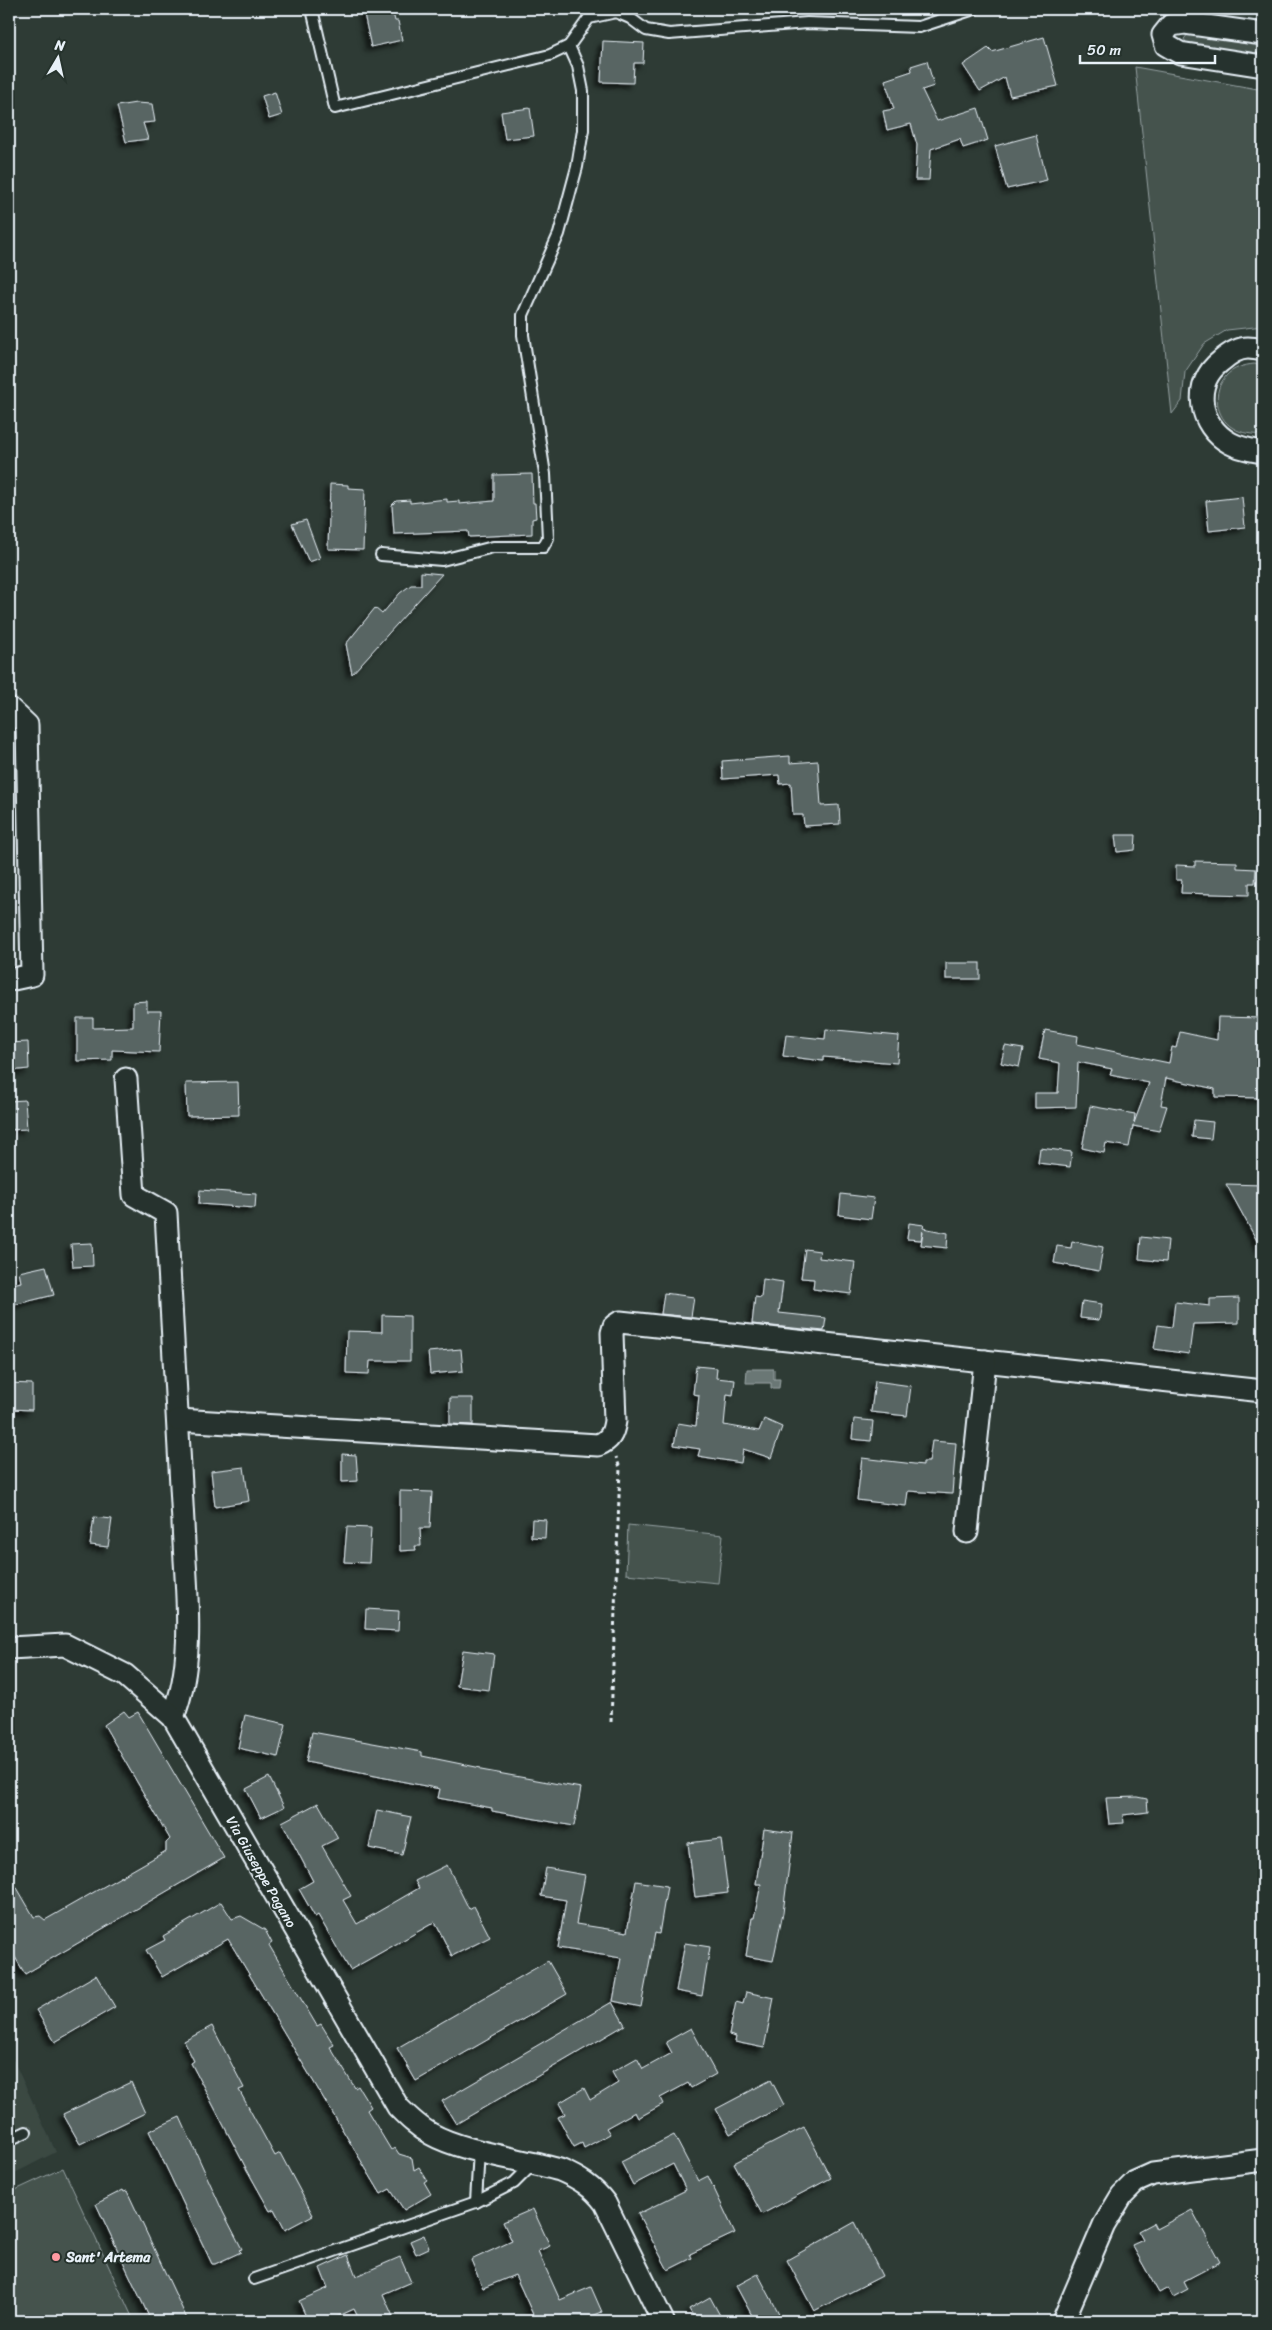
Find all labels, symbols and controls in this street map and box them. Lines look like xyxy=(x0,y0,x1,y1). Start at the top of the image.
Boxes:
north arrow xyxy=(32,32,82,82)
text: N xyxy=(52,32,67,59)
scale bar xyxy=(1080,32,1214,64)
text: 50 m xyxy=(1087,37,1122,63)
street label: Via Giuseppe Pagano xyxy=(219,1811,303,1933)
place label: Sant' Artema xyxy=(65,2245,151,2270)
marker: Sant' Artema xyxy=(50,2251,62,2263)

